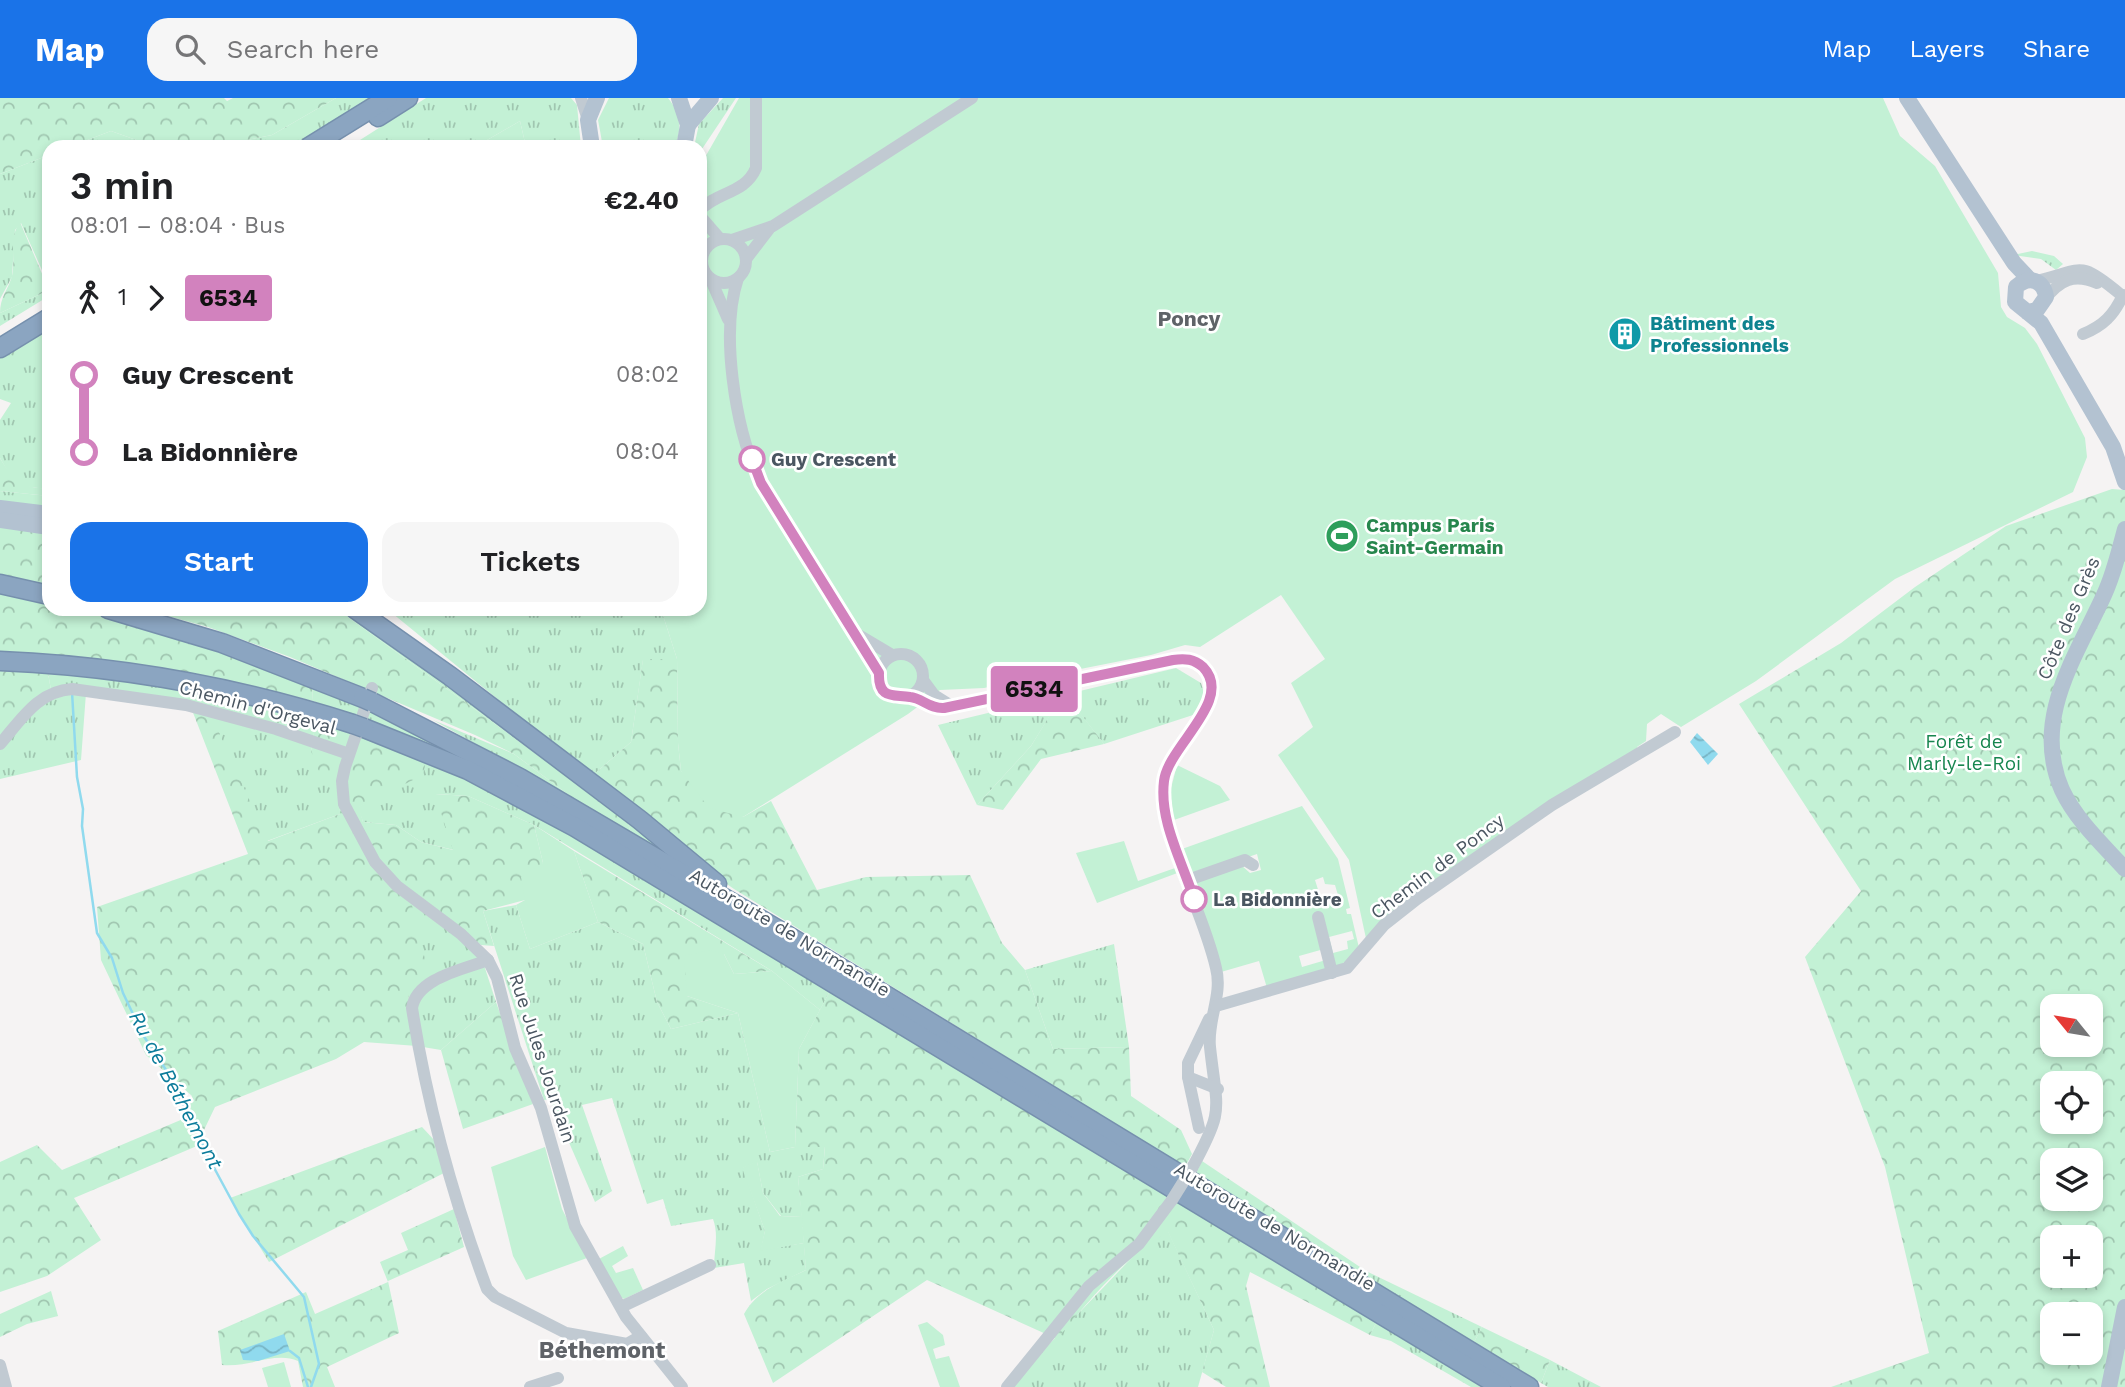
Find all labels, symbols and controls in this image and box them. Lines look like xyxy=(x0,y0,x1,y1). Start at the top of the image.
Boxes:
search box xyxy=(147,18,637,81)
text: Map xyxy=(35,30,105,69)
icon: search xyxy=(171,30,209,68)
text: Search here xyxy=(227,34,379,64)
text: Map xyxy=(1823,35,1871,63)
text: Layers xyxy=(1909,35,1985,63)
text: Share xyxy=(2023,35,2090,63)
text: 3 min xyxy=(70,164,174,208)
text: €2.40 xyxy=(604,185,679,215)
text: 08:01 – 08:04 · Bus xyxy=(70,212,285,239)
icon: walk xyxy=(70,279,108,317)
icon: forward xyxy=(137,279,175,317)
text: 1 xyxy=(118,284,127,311)
text: 6534 xyxy=(199,284,258,312)
district label: Poncy xyxy=(1158,306,1221,331)
place label: Bâtiment des Professionnels xyxy=(1650,312,1789,357)
building icon: Bâtiment des Professionnels xyxy=(1606,315,1644,353)
text: Guy Crescent xyxy=(122,360,293,390)
text: 08:02 xyxy=(616,361,679,388)
text: La Bidonnière xyxy=(122,437,298,467)
text: 08:04 xyxy=(615,438,679,465)
marker: Guy Crescent xyxy=(739,446,765,472)
place label: Guy Crescent xyxy=(771,448,897,471)
place label: Campus Paris Saint-Germain xyxy=(1366,514,1503,559)
sports icon: Campus Paris Saint-Germain xyxy=(1323,517,1361,555)
button: Start xyxy=(70,522,368,602)
button: Tickets xyxy=(382,522,679,602)
street label: Côte des Grès xyxy=(2032,553,2105,683)
line badge: 6534 xyxy=(985,666,1083,712)
street label: Chemin d'Orgeval xyxy=(177,675,339,740)
text: 6534 xyxy=(1005,675,1063,703)
park label: Forêt de Marly-le-Roi xyxy=(1907,730,2021,775)
street label: Chemin de Poncy xyxy=(1366,809,1509,924)
street label: Autoroute de Normandie xyxy=(685,863,894,1002)
marker: La Bidonnière xyxy=(1181,886,1207,912)
place label: La Bidonnière xyxy=(1213,888,1342,911)
street label: Rue Jules Jourdain xyxy=(504,970,581,1146)
north arrow xyxy=(2040,994,2104,1057)
map controls xyxy=(2040,994,2103,1365)
water label: Ru de Béthemont xyxy=(124,1006,229,1174)
button: locate xyxy=(2040,1071,2103,1134)
button: layers xyxy=(2040,1148,2103,1211)
street label: Autoroute de Normandie xyxy=(1170,1157,1379,1296)
button: + xyxy=(2040,1225,2103,1288)
button: − xyxy=(2040,1302,2103,1365)
district label: Béthemont xyxy=(539,1337,665,1364)

